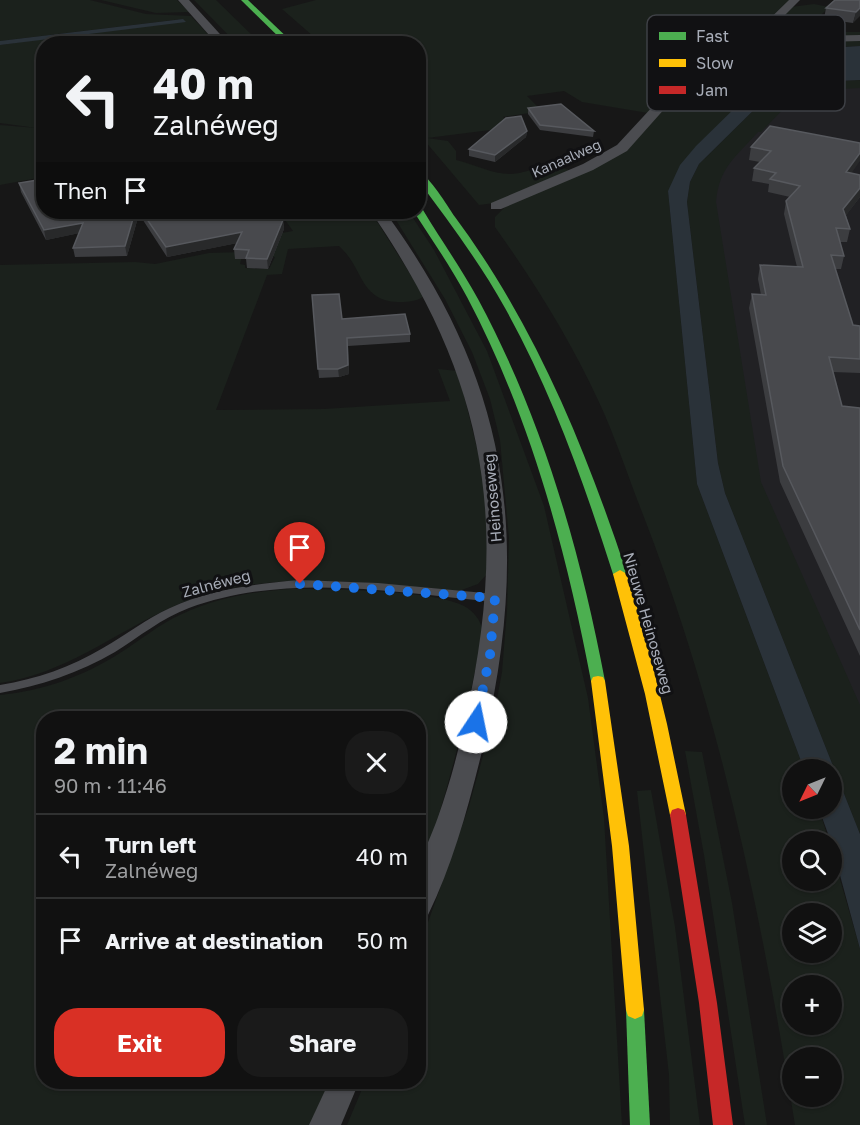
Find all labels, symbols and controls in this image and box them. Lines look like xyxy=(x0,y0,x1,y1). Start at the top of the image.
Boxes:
legend xyxy=(647,15,845,111)
text: Fast xyxy=(696,26,729,46)
text: Slow xyxy=(696,53,734,73)
text: 40 m xyxy=(153,58,254,108)
icon: left xyxy=(54,60,132,138)
text: Jam xyxy=(696,80,728,100)
text: Zalnéweg xyxy=(153,109,279,141)
street label: Kanaalweg xyxy=(529,135,603,181)
icon: arrive xyxy=(119,174,152,207)
text: Then xyxy=(54,177,107,204)
street label: Heinoseweg xyxy=(479,453,505,543)
pin xyxy=(274,522,325,584)
icon: arrive xyxy=(283,531,316,564)
street label: Nieuwe Heinoseweg xyxy=(620,550,678,696)
street label: Zalnéweg xyxy=(180,565,252,601)
position arrow xyxy=(444,690,508,754)
text: 2 min xyxy=(54,729,148,772)
button: close xyxy=(345,731,408,794)
north arrow xyxy=(782,759,842,819)
map controls xyxy=(782,759,842,1107)
text: 90 m · 11:46 xyxy=(54,773,167,797)
text: Turn left xyxy=(105,831,196,858)
button: search xyxy=(782,831,842,891)
icon: left xyxy=(54,840,87,873)
text: 40 m xyxy=(356,843,408,870)
text: Zalnéweg xyxy=(105,858,198,882)
button: layers xyxy=(782,903,842,963)
icon: arrive xyxy=(54,924,87,957)
text: Arrive at destination xyxy=(105,927,323,954)
text: 50 m xyxy=(357,927,408,954)
button: + xyxy=(782,975,842,1035)
button: Exit xyxy=(54,1008,225,1077)
button: Share xyxy=(237,1008,408,1077)
button: − xyxy=(782,1047,842,1107)

